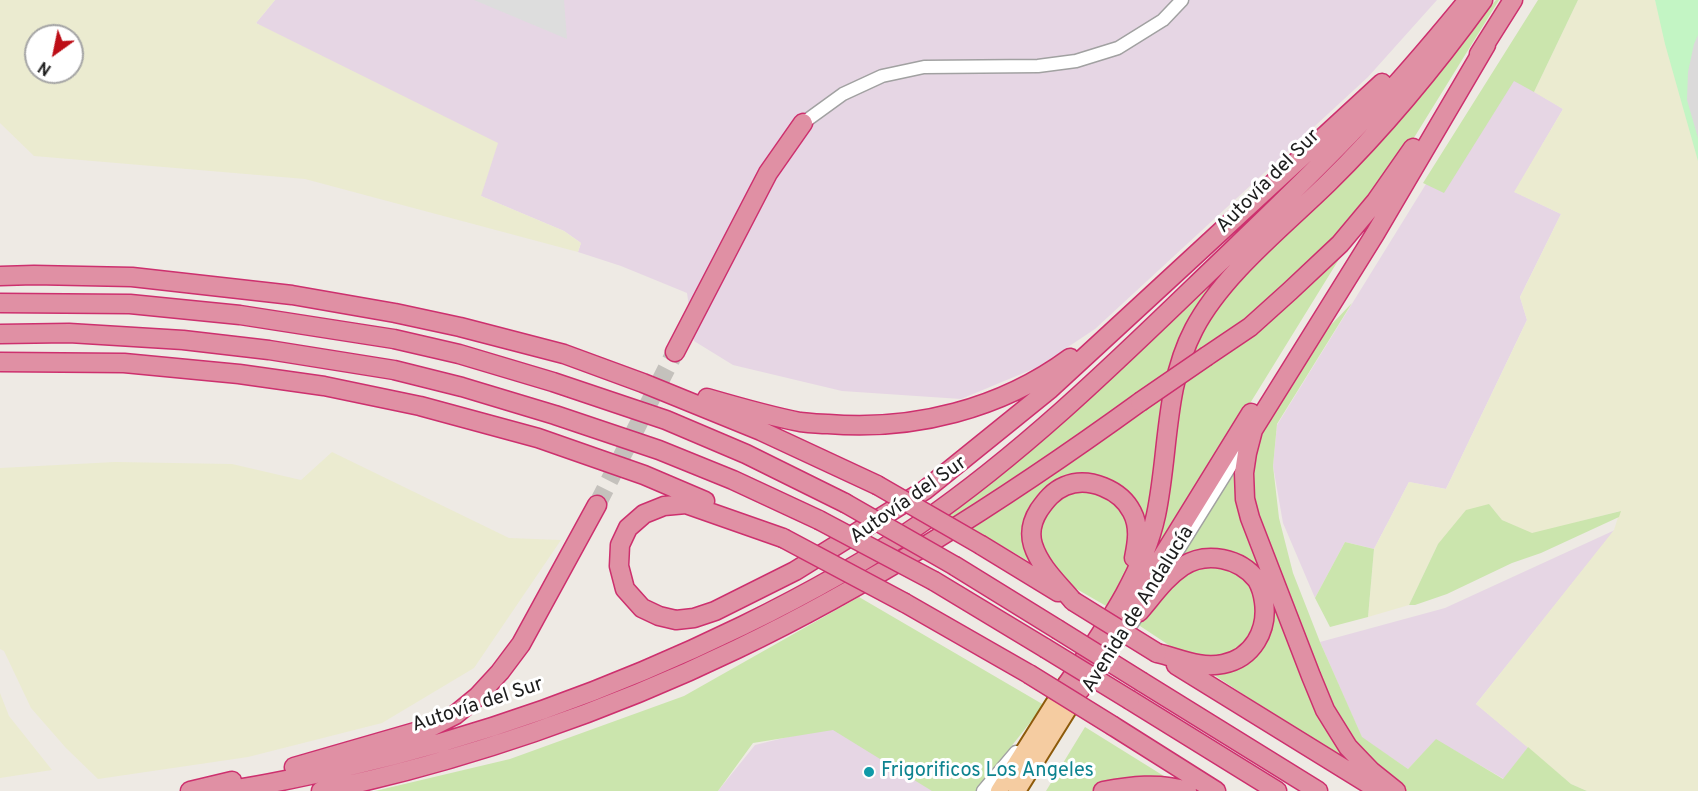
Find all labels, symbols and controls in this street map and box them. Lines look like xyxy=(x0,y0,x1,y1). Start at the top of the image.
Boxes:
north arrow xyxy=(24,24,84,84)
text: N xyxy=(35,56,56,79)
street label: Autovía del Sur xyxy=(1212,125,1326,239)
street label: Autovía del Sur xyxy=(846,452,972,550)
street label: Avenida de Andalucía xyxy=(1078,522,1200,698)
street label: Autovía del Sur xyxy=(409,673,547,739)
place label: Frigorificos Los Angeles xyxy=(881,760,1094,784)
marker: Frigorificos Los Angeles xyxy=(862,765,876,779)

